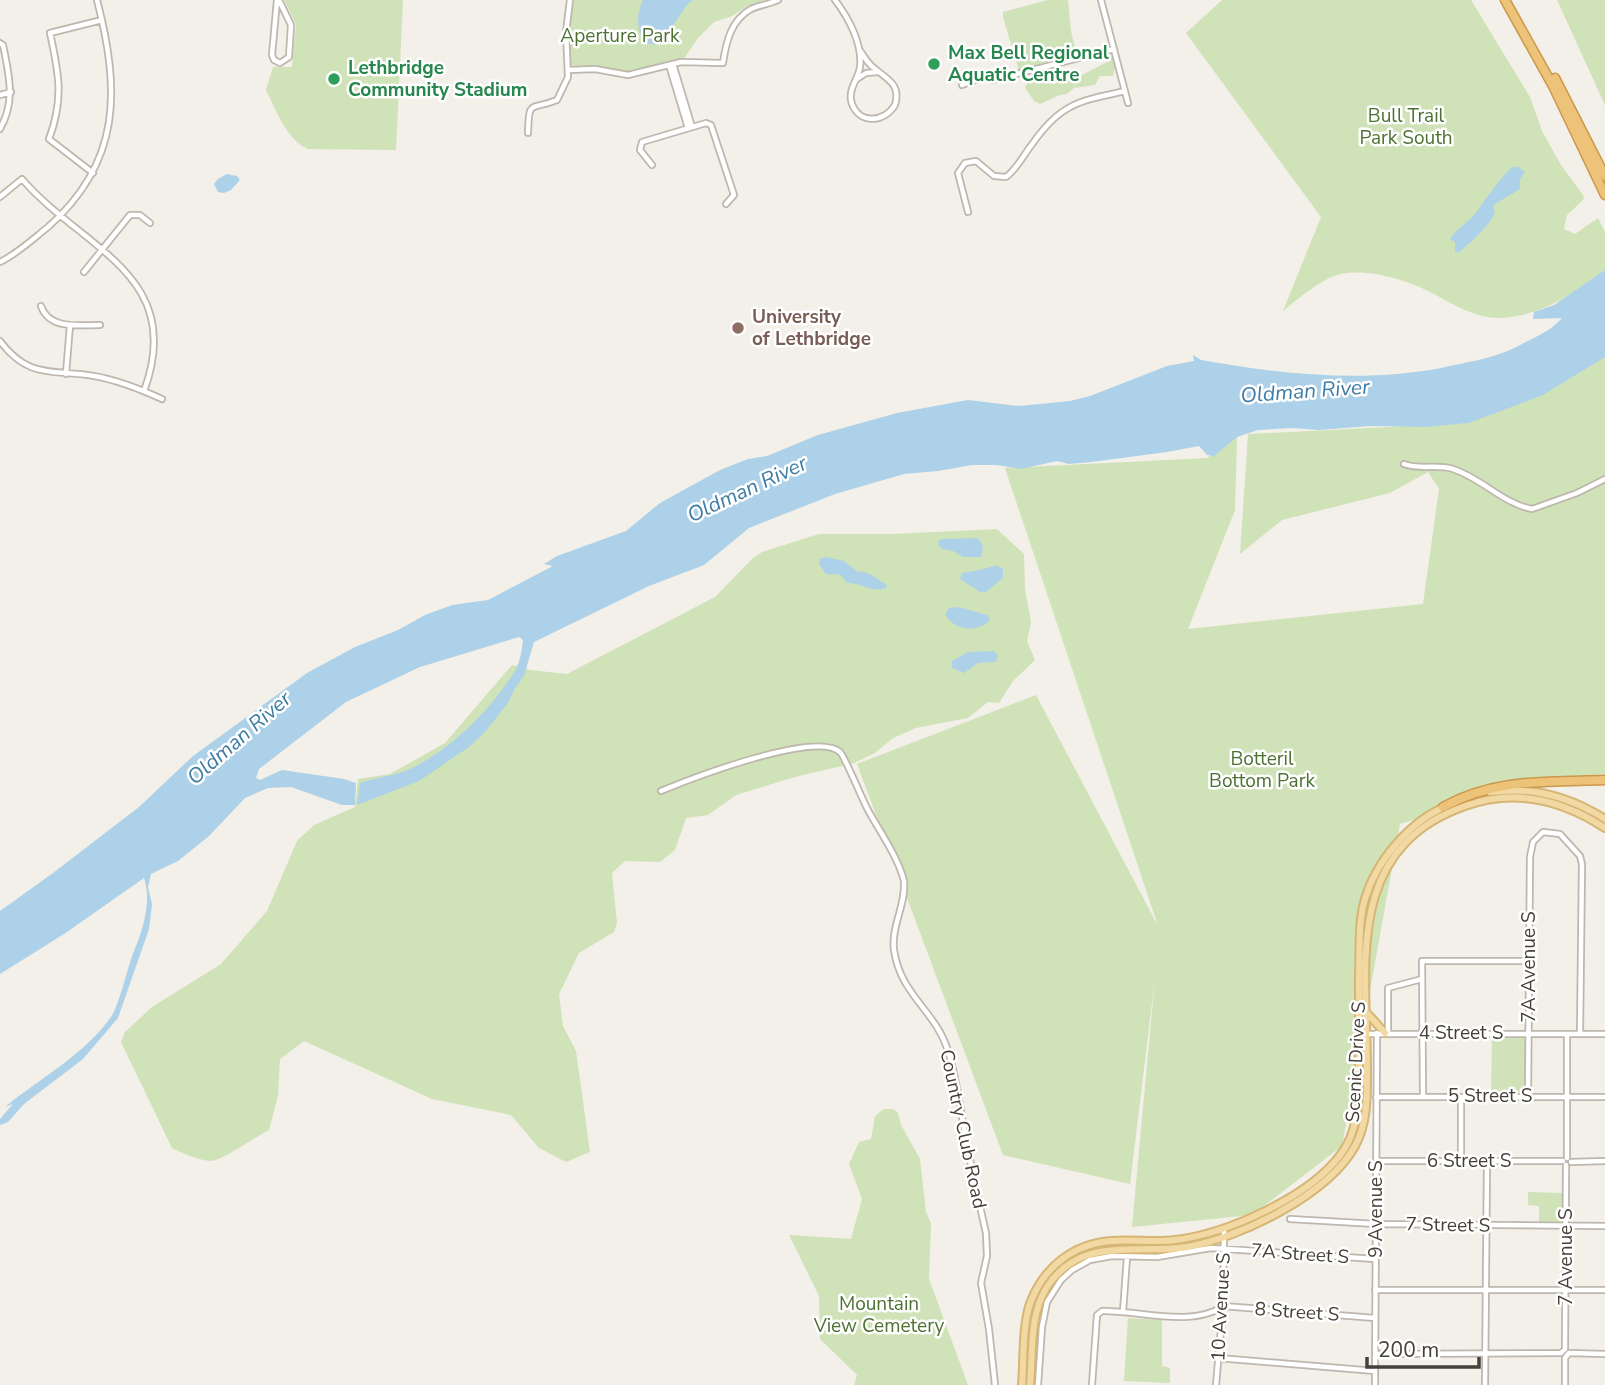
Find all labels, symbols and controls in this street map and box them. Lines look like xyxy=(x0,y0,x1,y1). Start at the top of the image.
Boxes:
park label: Aperture Park xyxy=(560,23,680,49)
place label: Max Bell Regional Aquatic Centre xyxy=(948,40,1109,88)
place label: Lethbridge Community Stadium xyxy=(348,55,528,103)
marker: Max Bell Regional Aquatic Centre xyxy=(926,56,942,72)
marker: Lethbridge Community Stadium xyxy=(326,71,342,87)
park label: Bull Trail Park South xyxy=(1359,103,1453,151)
place label: University of Lethbridge xyxy=(752,304,871,352)
marker: University of Lethbridge xyxy=(730,320,746,336)
water label: Oldman River xyxy=(1240,372,1371,409)
water label: Oldman River xyxy=(683,449,812,529)
water label: Oldman River xyxy=(181,685,297,791)
park label: Botteril Bottom Park xyxy=(1209,746,1315,794)
street label: 7A Avenue S xyxy=(1516,911,1542,1023)
street label: Scenic Drive S xyxy=(1340,1001,1372,1123)
street label: 4 Street S xyxy=(1419,1020,1503,1046)
street label: Country Club Road xyxy=(933,1047,993,1211)
street label: 5 Street S xyxy=(1448,1083,1532,1109)
street label: 6 Street S xyxy=(1427,1148,1511,1174)
street label: 9 Avenue S xyxy=(1363,1160,1389,1258)
street label: 7 Avenue S xyxy=(1553,1208,1579,1306)
street label: 7 Street S xyxy=(1405,1211,1491,1239)
street label: 7A Street S xyxy=(1250,1238,1350,1270)
street label: 10 Avenue S xyxy=(1205,1252,1237,1362)
park label: Mountain View Cemetery xyxy=(813,1291,945,1339)
street label: 8 Street S xyxy=(1254,1296,1340,1328)
scale bar xyxy=(1367,1326,1479,1370)
text: 200 m xyxy=(1378,1336,1439,1364)

